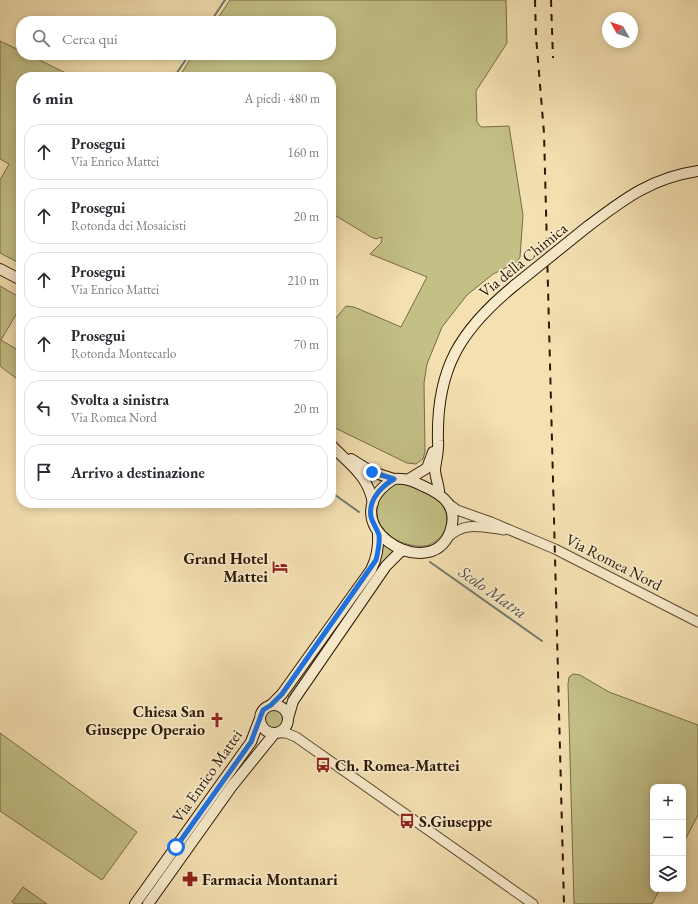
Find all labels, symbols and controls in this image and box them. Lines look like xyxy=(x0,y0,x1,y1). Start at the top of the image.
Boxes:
north arrow xyxy=(602,12,638,48)
search box xyxy=(16,16,336,60)
icon: search xyxy=(30,27,52,49)
text: Cerca qui xyxy=(62,29,118,48)
text: 6 min xyxy=(32,87,73,109)
text: A piedi · 480 m xyxy=(245,90,320,107)
text: Prosegui xyxy=(71,134,126,153)
icon: ahead xyxy=(33,141,55,163)
text: 160 m xyxy=(288,144,319,161)
text: Via Enrico Mattei xyxy=(71,153,159,170)
text: Prosegui xyxy=(71,198,126,217)
icon: ahead xyxy=(33,205,55,227)
text: 20 m xyxy=(294,208,319,225)
text: Rotonda dei Mosaicisti xyxy=(71,217,186,234)
street label: Via della Chimica xyxy=(474,217,572,302)
text: Prosegui xyxy=(71,262,126,281)
icon: ahead xyxy=(33,269,55,291)
text: 210 m xyxy=(288,272,319,289)
text: Via Enrico Mattei xyxy=(71,281,159,298)
text: Prosegui xyxy=(71,326,126,345)
icon: ahead xyxy=(33,333,55,355)
text: 70 m xyxy=(294,336,319,353)
text: Rotonda Montecarlo xyxy=(71,345,176,362)
text: Svolta a sinistra xyxy=(71,390,169,409)
icon: left xyxy=(33,397,55,419)
text: 20 m xyxy=(294,400,319,417)
text: Via Romea Nord xyxy=(71,409,157,426)
icon: arrive xyxy=(33,461,55,483)
text: Arrivo a destinazione xyxy=(71,463,205,482)
route end xyxy=(363,463,381,481)
street label: Via Romea Nord xyxy=(562,529,667,596)
place label: Grand Hotel Mattei xyxy=(183,548,268,587)
hotel icon: Grand Hotel Mattei xyxy=(271,558,289,576)
water label: Scolo Matra xyxy=(454,560,531,623)
place label: Chiesa San Giuseppe Operaio xyxy=(85,701,205,740)
church icon: Chiesa San Giuseppe Operaio xyxy=(208,711,226,729)
street label: Via Enrico Mattei xyxy=(167,725,247,827)
place label: Ch. Romea-Mattei xyxy=(335,755,460,776)
bus stop icon: Ch. Romea-Mattei xyxy=(314,756,332,774)
map controls xyxy=(650,784,686,892)
button: + xyxy=(650,784,686,820)
place label: S.Giuseppe xyxy=(419,811,493,832)
bus stop icon: S.Giuseppe xyxy=(398,812,416,830)
button: − xyxy=(650,820,686,856)
route start xyxy=(167,838,185,856)
button: layers xyxy=(650,856,686,892)
place label: Farmacia Montanari xyxy=(202,869,338,890)
pharmacy icon: Farmacia Montanari xyxy=(181,870,199,888)

